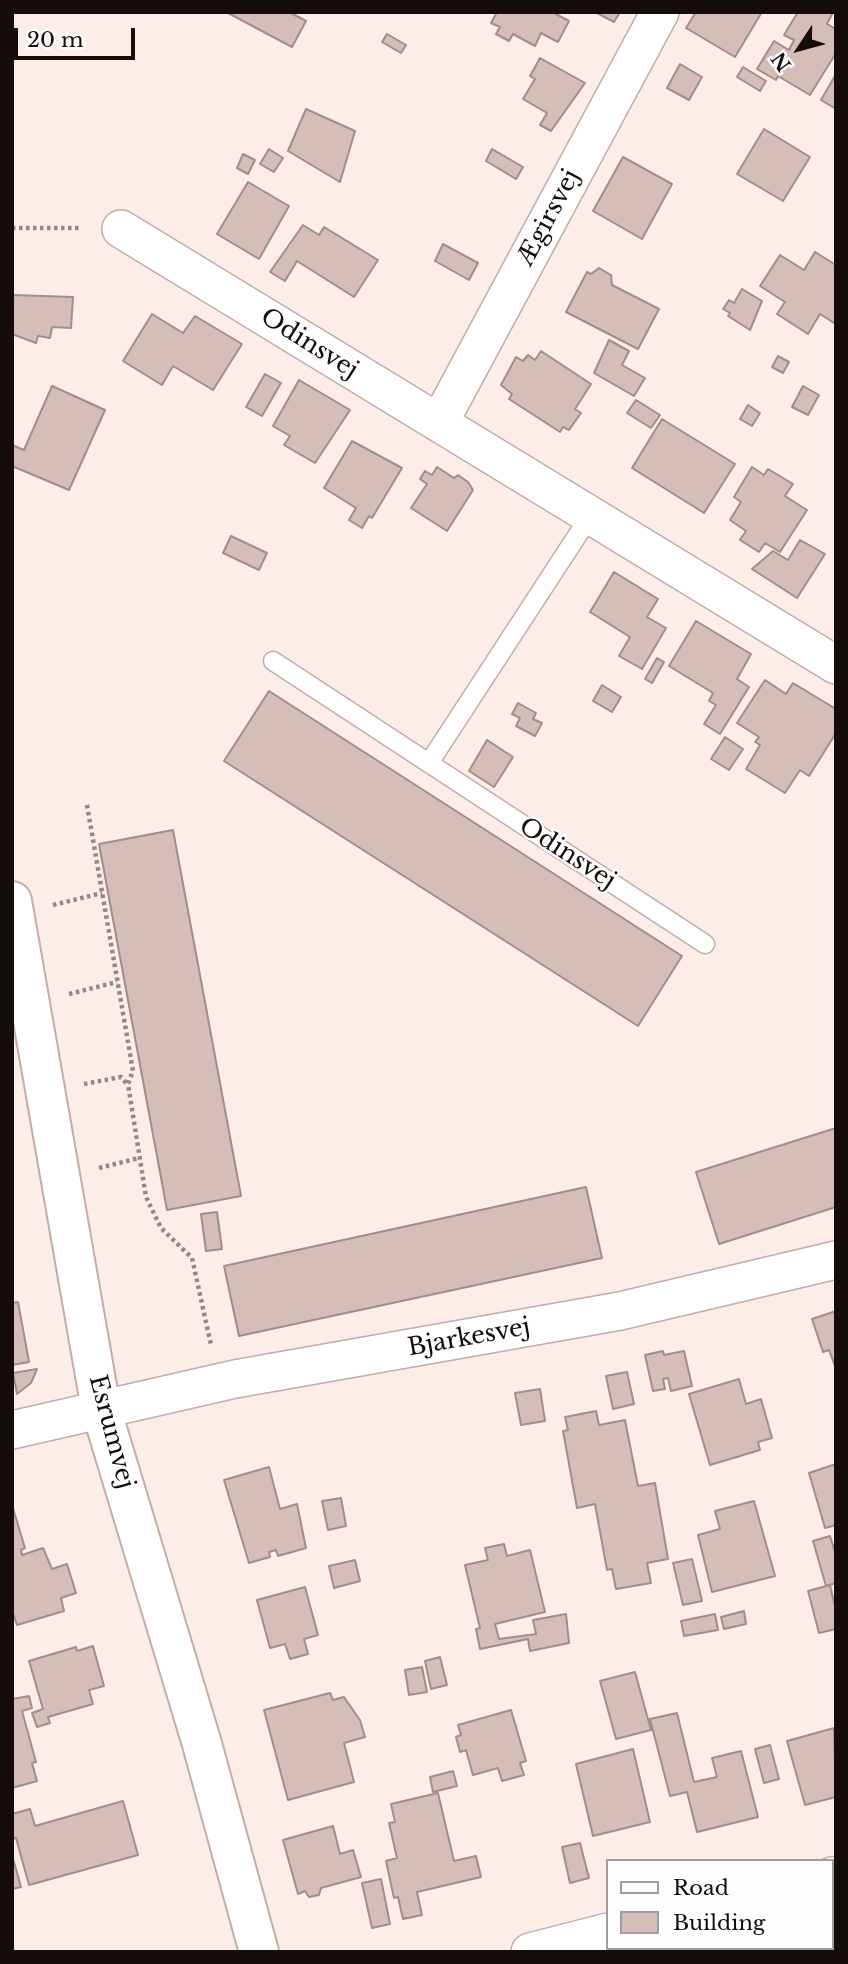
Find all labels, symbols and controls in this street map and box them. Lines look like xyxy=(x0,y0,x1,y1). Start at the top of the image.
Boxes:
scale bar xyxy=(18,14,138,58)
north arrow xyxy=(764,14,834,84)
text: 20 m xyxy=(27,27,84,53)
text: N xyxy=(767,48,796,76)
street label: Ægirsvej xyxy=(512,165,586,271)
street label: Odinsvej xyxy=(255,303,363,385)
street label: Odinsvej xyxy=(513,812,621,896)
street label: Bjarkesvej xyxy=(406,1313,532,1363)
street label: Esrumvej xyxy=(82,1372,140,1492)
legend xyxy=(606,1859,834,1950)
text: Road xyxy=(673,1875,729,1901)
text: Building xyxy=(673,1910,765,1936)

